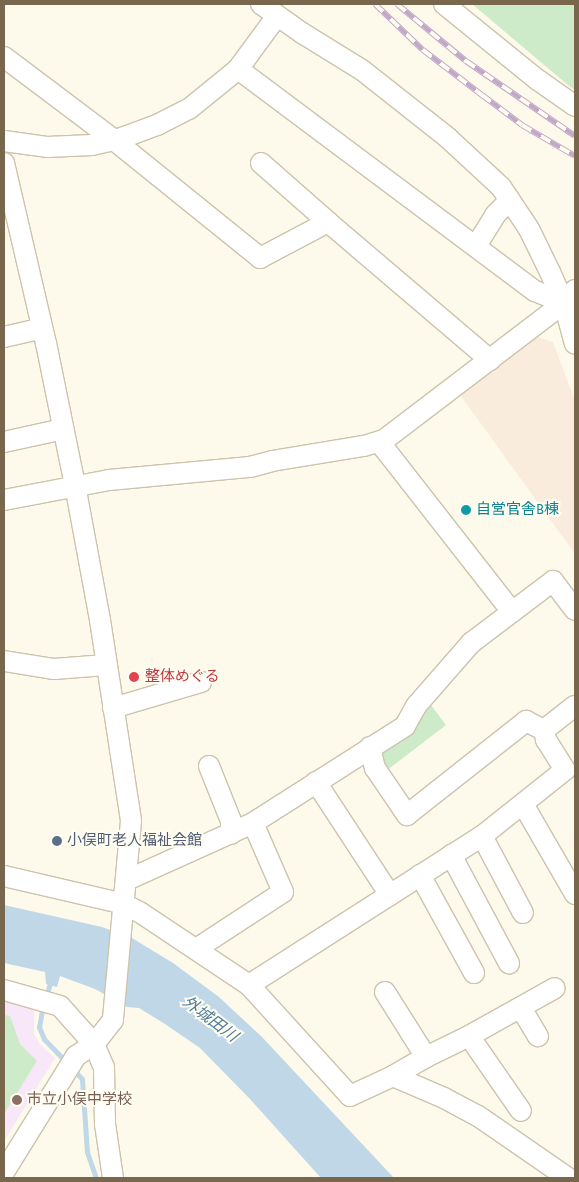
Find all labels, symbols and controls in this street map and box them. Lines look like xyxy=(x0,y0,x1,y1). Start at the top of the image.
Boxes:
place label: 自営官舎B棟 xyxy=(476,501,559,519)
marker: 自営官舎B棟 xyxy=(460,504,472,516)
place label: 整体めぐる xyxy=(145,668,220,686)
marker: 整体めぐる xyxy=(127,670,141,684)
place label: 小俣町老人福祉会館 xyxy=(67,832,202,850)
marker: 小俣町老人福祉会館 xyxy=(51,835,63,847)
water label: 外城田川 xyxy=(179,992,241,1046)
place label: 市立小俣中学校 xyxy=(27,1091,132,1109)
marker: 市立小俣中学校 xyxy=(11,1094,23,1106)

